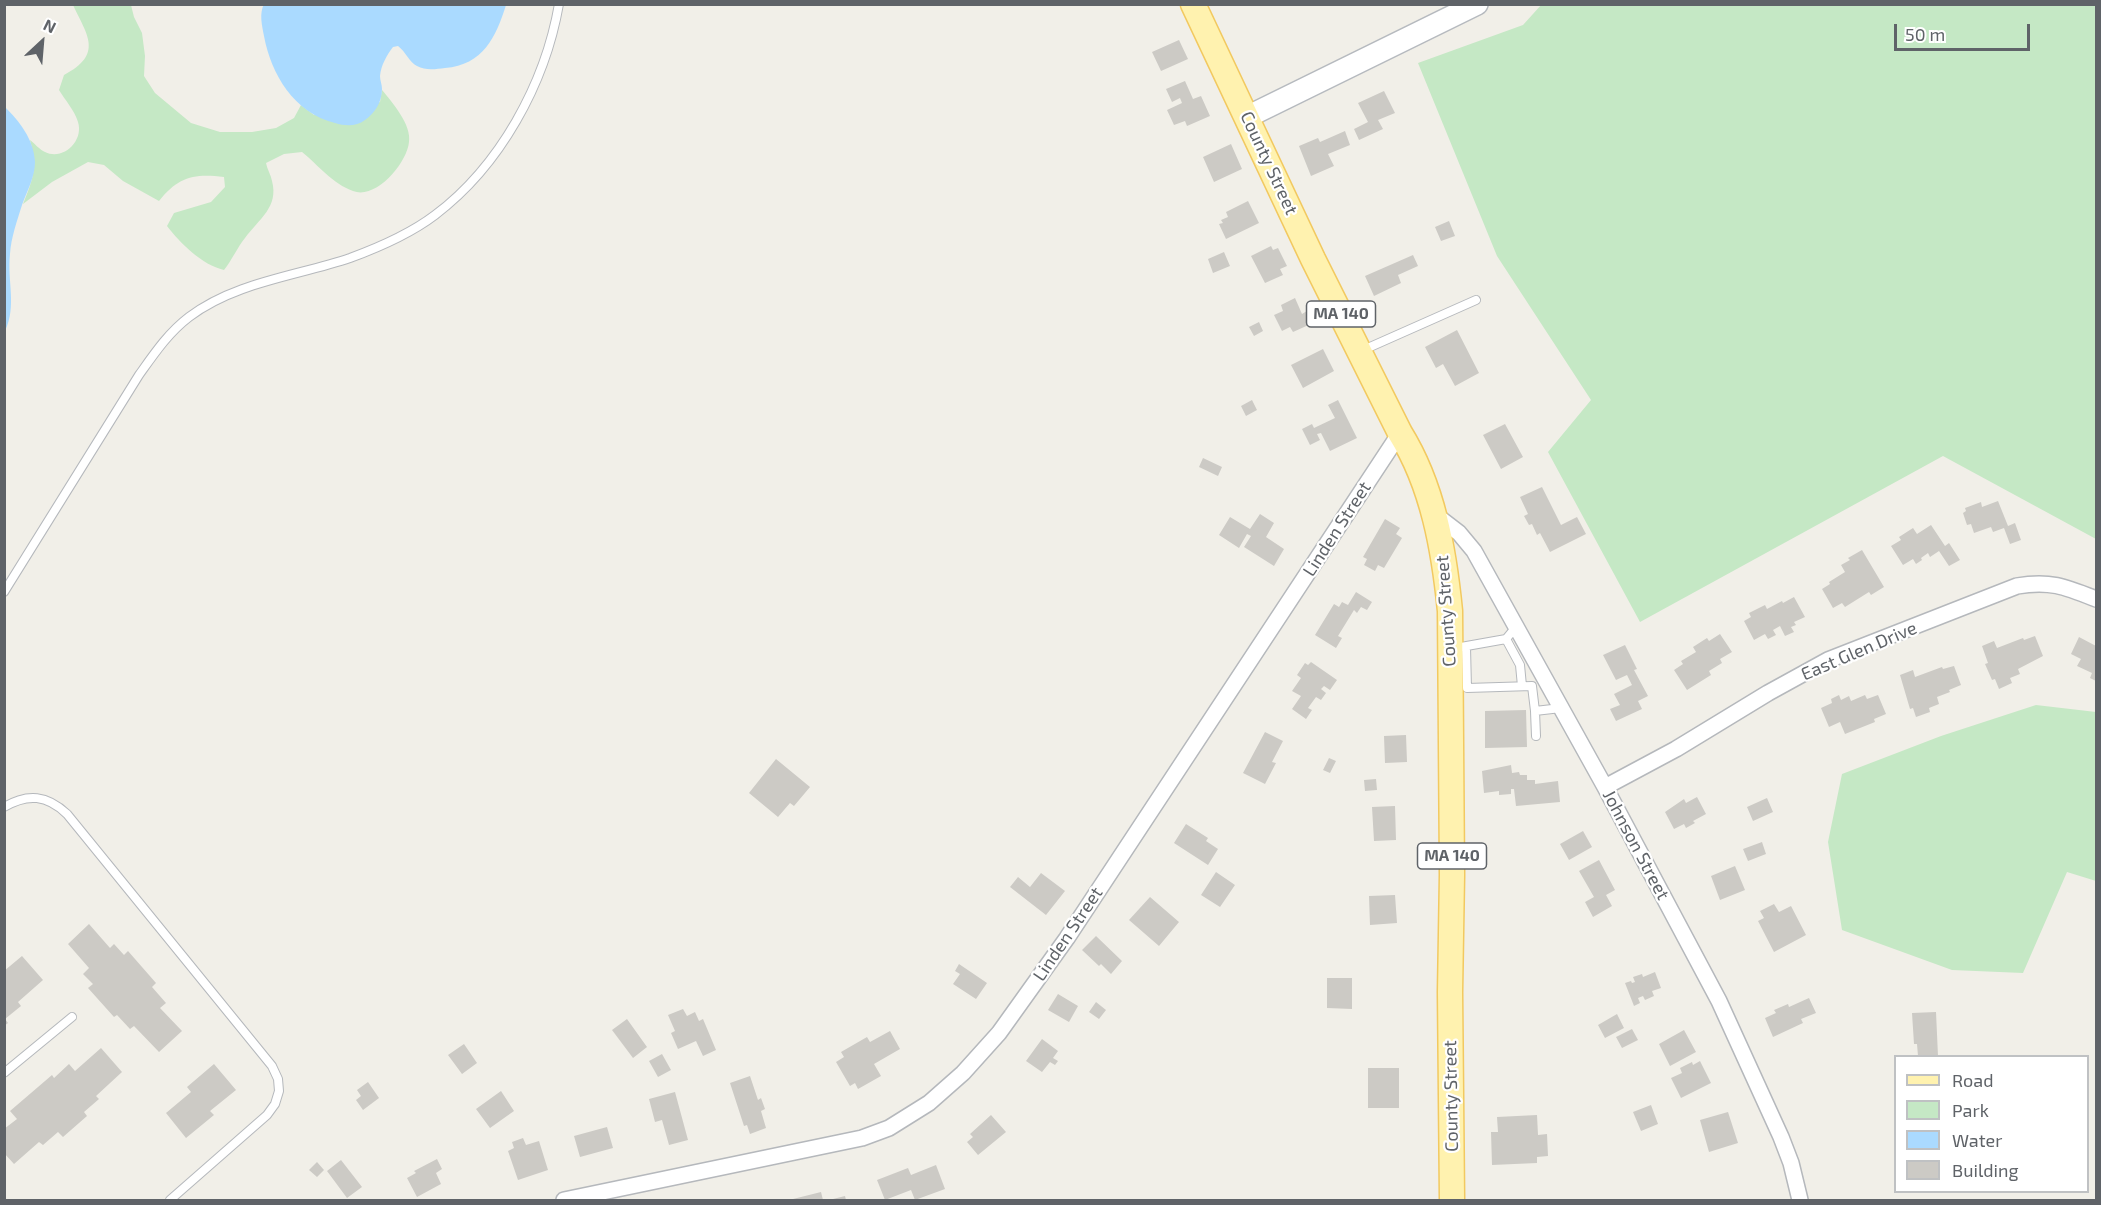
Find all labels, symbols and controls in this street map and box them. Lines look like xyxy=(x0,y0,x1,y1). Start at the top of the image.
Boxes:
north arrow xyxy=(12,12,72,72)
scale bar xyxy=(1897,12,2034,50)
text: N xyxy=(41,14,59,36)
text: 50 m xyxy=(1905,23,1945,45)
street label: County Street xyxy=(1236,108,1302,218)
road number: MA 140 xyxy=(1306,301,1376,327)
street label: Linden Street xyxy=(1298,478,1376,580)
street label: County Street xyxy=(1431,555,1461,667)
street label: East Glen Drive xyxy=(1798,617,1920,685)
street label: Johnson Street xyxy=(1598,786,1674,904)
road number: MA 140 xyxy=(1418,843,1486,869)
street label: Linden Street xyxy=(1029,883,1107,985)
street label: County Street xyxy=(1439,1040,1463,1152)
legend xyxy=(1894,1055,2089,1193)
text: Road xyxy=(1952,1069,1993,1091)
text: Park xyxy=(1952,1099,1989,1121)
text: Water xyxy=(1952,1129,2002,1151)
text: Building xyxy=(1952,1159,2019,1181)

